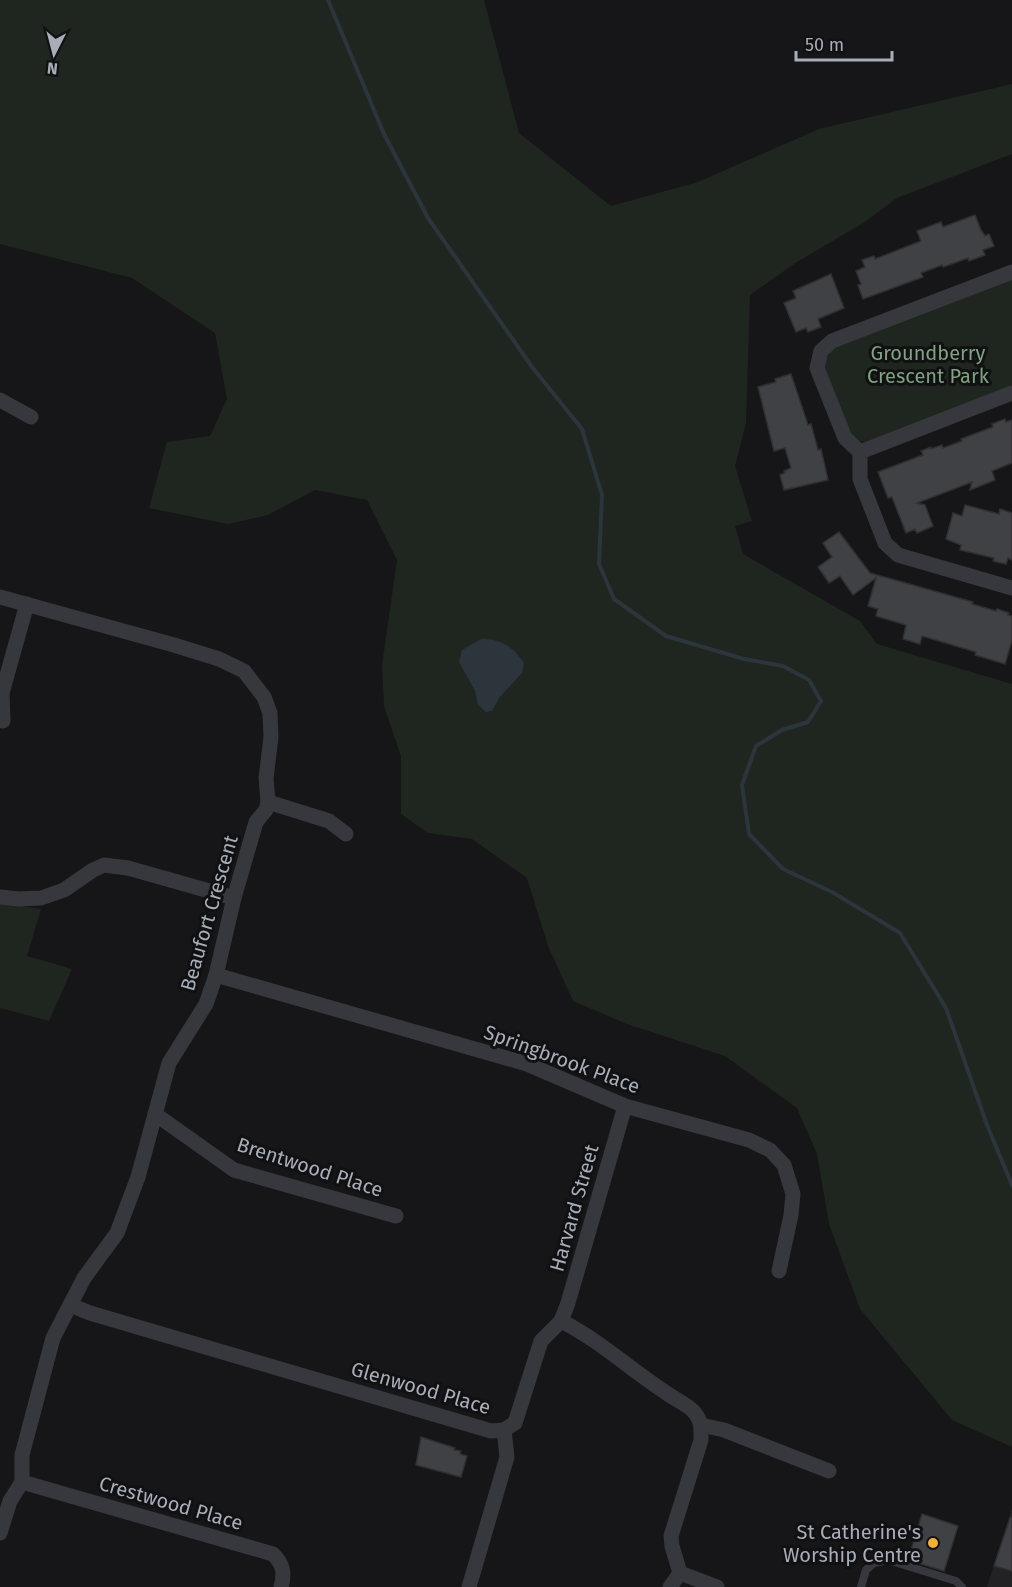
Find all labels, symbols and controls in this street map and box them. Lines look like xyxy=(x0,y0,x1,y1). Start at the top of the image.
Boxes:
north arrow xyxy=(24,24,84,84)
scale bar xyxy=(796,24,892,62)
text: 50 m xyxy=(805,34,844,56)
text: N xyxy=(46,58,59,78)
park label: Groundberry Crescent Park xyxy=(867,341,990,388)
street label: Beaufort Crescent xyxy=(175,832,243,994)
street label: Springbrook Place xyxy=(481,1020,643,1098)
street label: Brentwood Place xyxy=(234,1132,386,1202)
street label: Harvard Street xyxy=(544,1141,604,1274)
street label: Glenwood Place xyxy=(348,1357,494,1419)
street label: Crestwood Place xyxy=(96,1471,246,1535)
place label: St Catherine's Worship Centre xyxy=(783,1520,921,1567)
marker: St Catherine's Worship Centre xyxy=(926,1536,940,1550)

